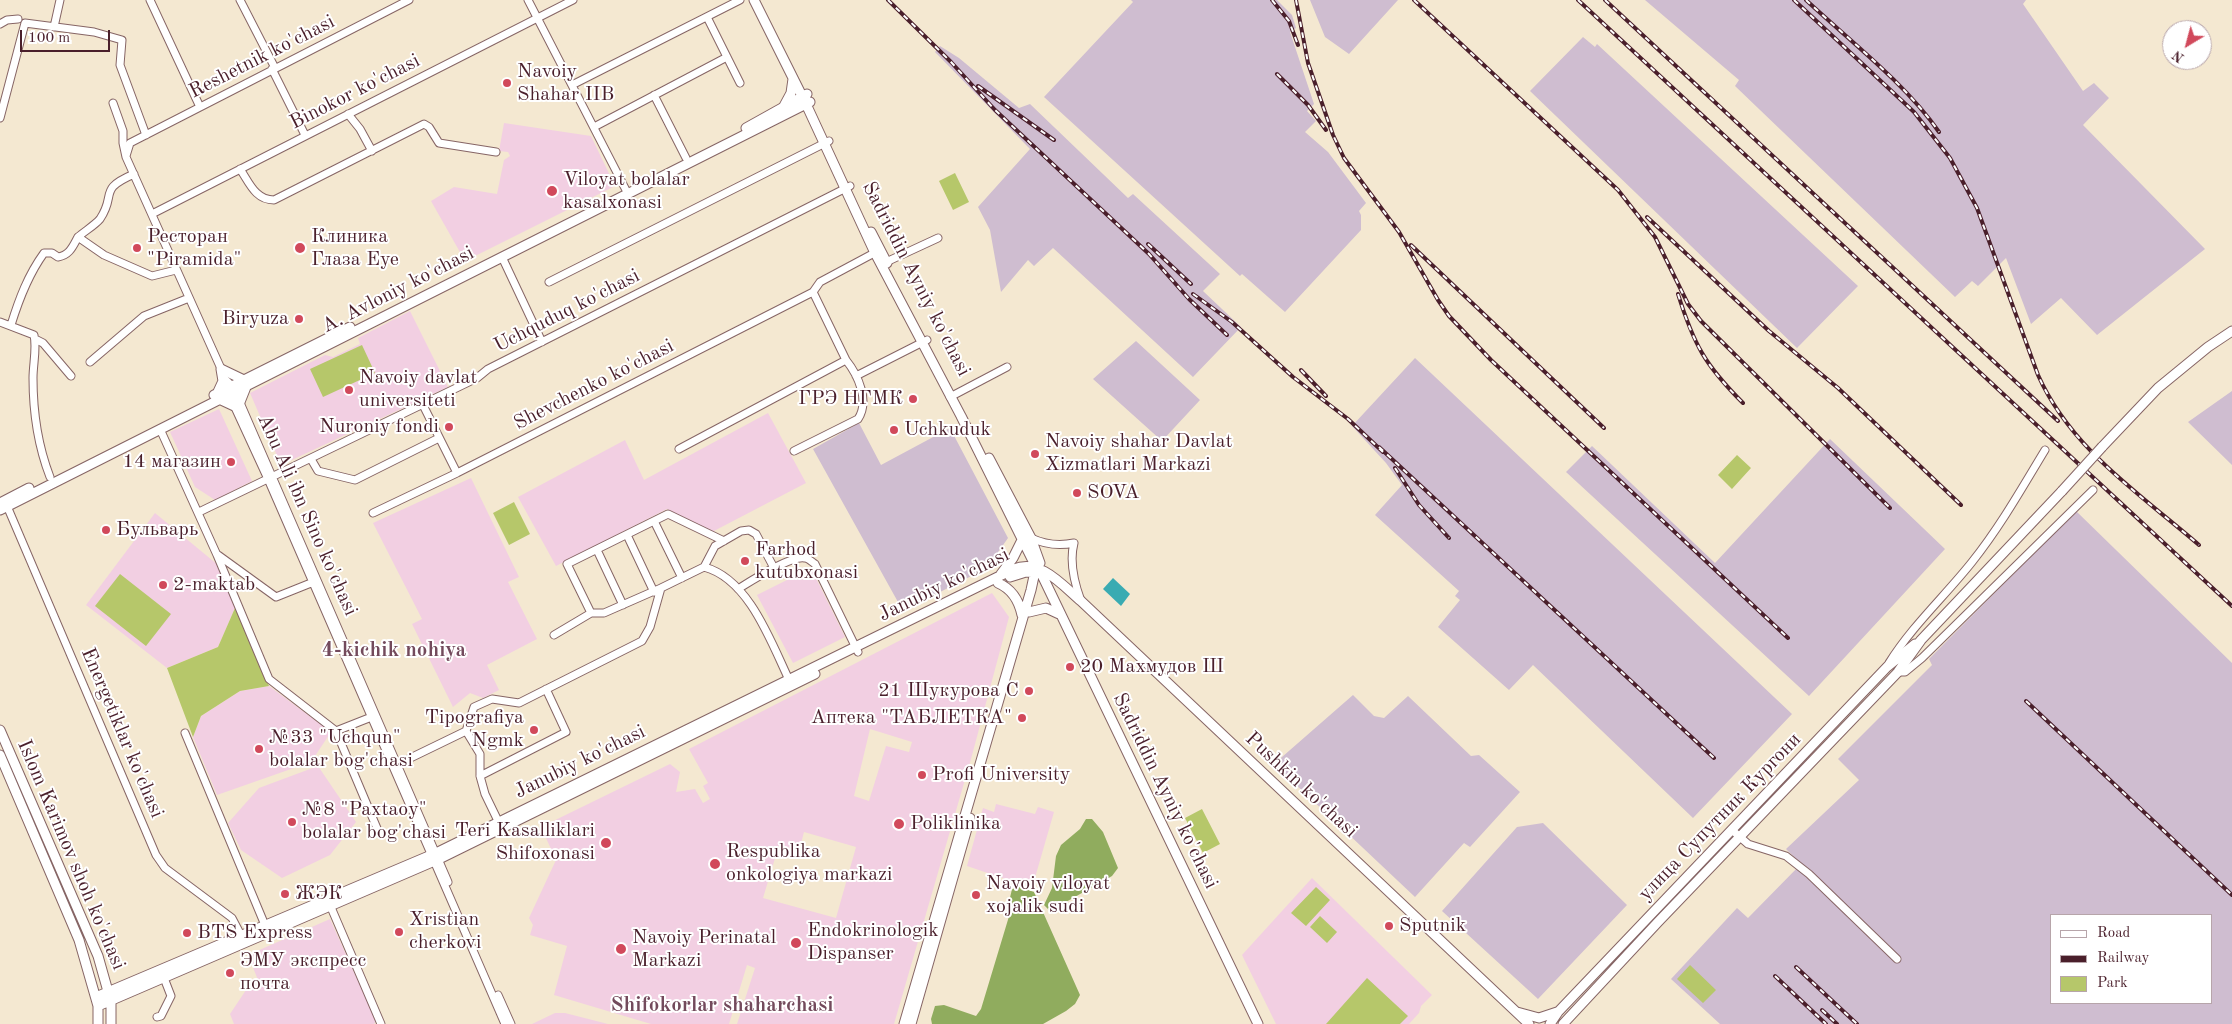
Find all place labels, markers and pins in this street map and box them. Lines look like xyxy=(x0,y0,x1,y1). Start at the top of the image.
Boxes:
place label: Navoiy Shahar IIB xyxy=(517,60,614,107)
marker: Navoiy Shahar IIB xyxy=(501,77,513,89)
place label: Viloyat bolalar kasalxonasi xyxy=(563,168,690,215)
marker: Viloyat bolalar kasalxonasi xyxy=(545,184,559,198)
place label: Ресторан "Piramida" xyxy=(147,225,241,272)
place label: Клиника Глаза Eye xyxy=(311,225,399,272)
marker: Клиника Глаза Eye xyxy=(293,241,307,255)
marker: Ресторан "Piramida" xyxy=(131,242,143,254)
place label: Biryuza xyxy=(222,307,289,331)
marker: Biryuza xyxy=(293,313,305,325)
place label: Navoiy davlat universiteti xyxy=(359,366,477,413)
marker: Navoiy davlat universiteti xyxy=(343,384,355,396)
place label: ГРЭ НГМК xyxy=(798,387,903,411)
marker: ГРЭ НГМК xyxy=(907,393,919,405)
place label: Nuroniy fondi xyxy=(319,415,439,439)
place label: Uchkuduk xyxy=(904,418,991,442)
marker: Nuroniy fondi xyxy=(443,421,455,433)
marker: Uchkuduk xyxy=(888,424,900,436)
place label: Navoiy shahar Davlat Xizmatlari Markazi xyxy=(1045,430,1233,477)
marker: Navoiy shahar Davlat Xizmatlari Markazi xyxy=(1029,448,1041,460)
place label: 14 магазин xyxy=(122,450,221,474)
marker: 14 магазин xyxy=(225,456,237,468)
place label: SOVA xyxy=(1087,481,1140,505)
marker: SOVA xyxy=(1071,487,1083,499)
place label: Бульварь xyxy=(116,518,198,542)
marker: Бульварь xyxy=(100,524,112,536)
place label: Farhod kutubxonasi xyxy=(755,538,858,585)
marker: Farhod kutubxonasi xyxy=(739,555,751,567)
place label: 2-maktab xyxy=(173,573,255,597)
marker: 2-maktab xyxy=(157,579,169,591)
place label: 20 Махмудов Ш xyxy=(1080,655,1224,679)
marker: 20 Махмудов Ш xyxy=(1064,661,1076,673)
place label: 21 Шукурова С xyxy=(878,679,1019,703)
marker: 21 Шукурова С xyxy=(1023,685,1035,697)
place label: Tipografiya Ngmk xyxy=(425,706,524,753)
place label: Аптека "ТАБЛЕТКА" xyxy=(811,706,1012,730)
marker: Аптека "ТАБЛЕТКА" xyxy=(1016,712,1028,724)
marker: Tipografiya Ngmk xyxy=(528,724,540,736)
place label: №33 "Uchqun" bolalar bog'chasi xyxy=(269,726,413,773)
marker: №33 "Uchqun" bolalar bog'chasi xyxy=(253,743,265,755)
place label: Profi University xyxy=(932,763,1070,787)
marker: Profi University xyxy=(916,769,928,781)
place label: №8 "Paxtaoy" bolalar bog'chasi xyxy=(302,798,446,845)
place label: Poliklinika xyxy=(910,812,1001,836)
marker: №8 "Paxtaoy" bolalar bog'chasi xyxy=(286,816,298,828)
marker: Poliklinika xyxy=(892,817,906,831)
place label: Teri Kasalliklari Shifoxonasi xyxy=(455,819,595,866)
marker: Teri Kasalliklari Shifoxonasi xyxy=(599,836,613,850)
place label: Respublika onkologiya markazi xyxy=(726,840,892,887)
marker: Respublika onkologiya markazi xyxy=(708,857,722,871)
place label: Navoiy viloyat xojalik sudi xyxy=(986,872,1110,919)
place label: ЖЭК xyxy=(295,882,343,906)
marker: ЖЭК xyxy=(279,888,291,900)
marker: Navoiy viloyat xojalik sudi xyxy=(970,889,982,901)
place label: Xristian cherkovi xyxy=(409,908,481,955)
place label: Sputnik xyxy=(1399,914,1466,938)
place label: Endokrinologik Dispanser xyxy=(807,919,939,966)
marker: Sputnik xyxy=(1383,920,1395,932)
place label: BTS Express xyxy=(197,921,312,945)
marker: Xristian cherkovi xyxy=(393,926,405,938)
place label: Navoiy Perinatal Markazi xyxy=(632,926,776,973)
marker: BTS Express xyxy=(181,927,193,939)
marker: Endokrinologik Dispanser xyxy=(789,936,803,950)
marker: Navoiy Perinatal Markazi xyxy=(614,942,628,956)
place label: ЭМУ экспресс почта xyxy=(240,949,366,996)
marker: ЭМУ экспресс почта xyxy=(224,967,236,979)

